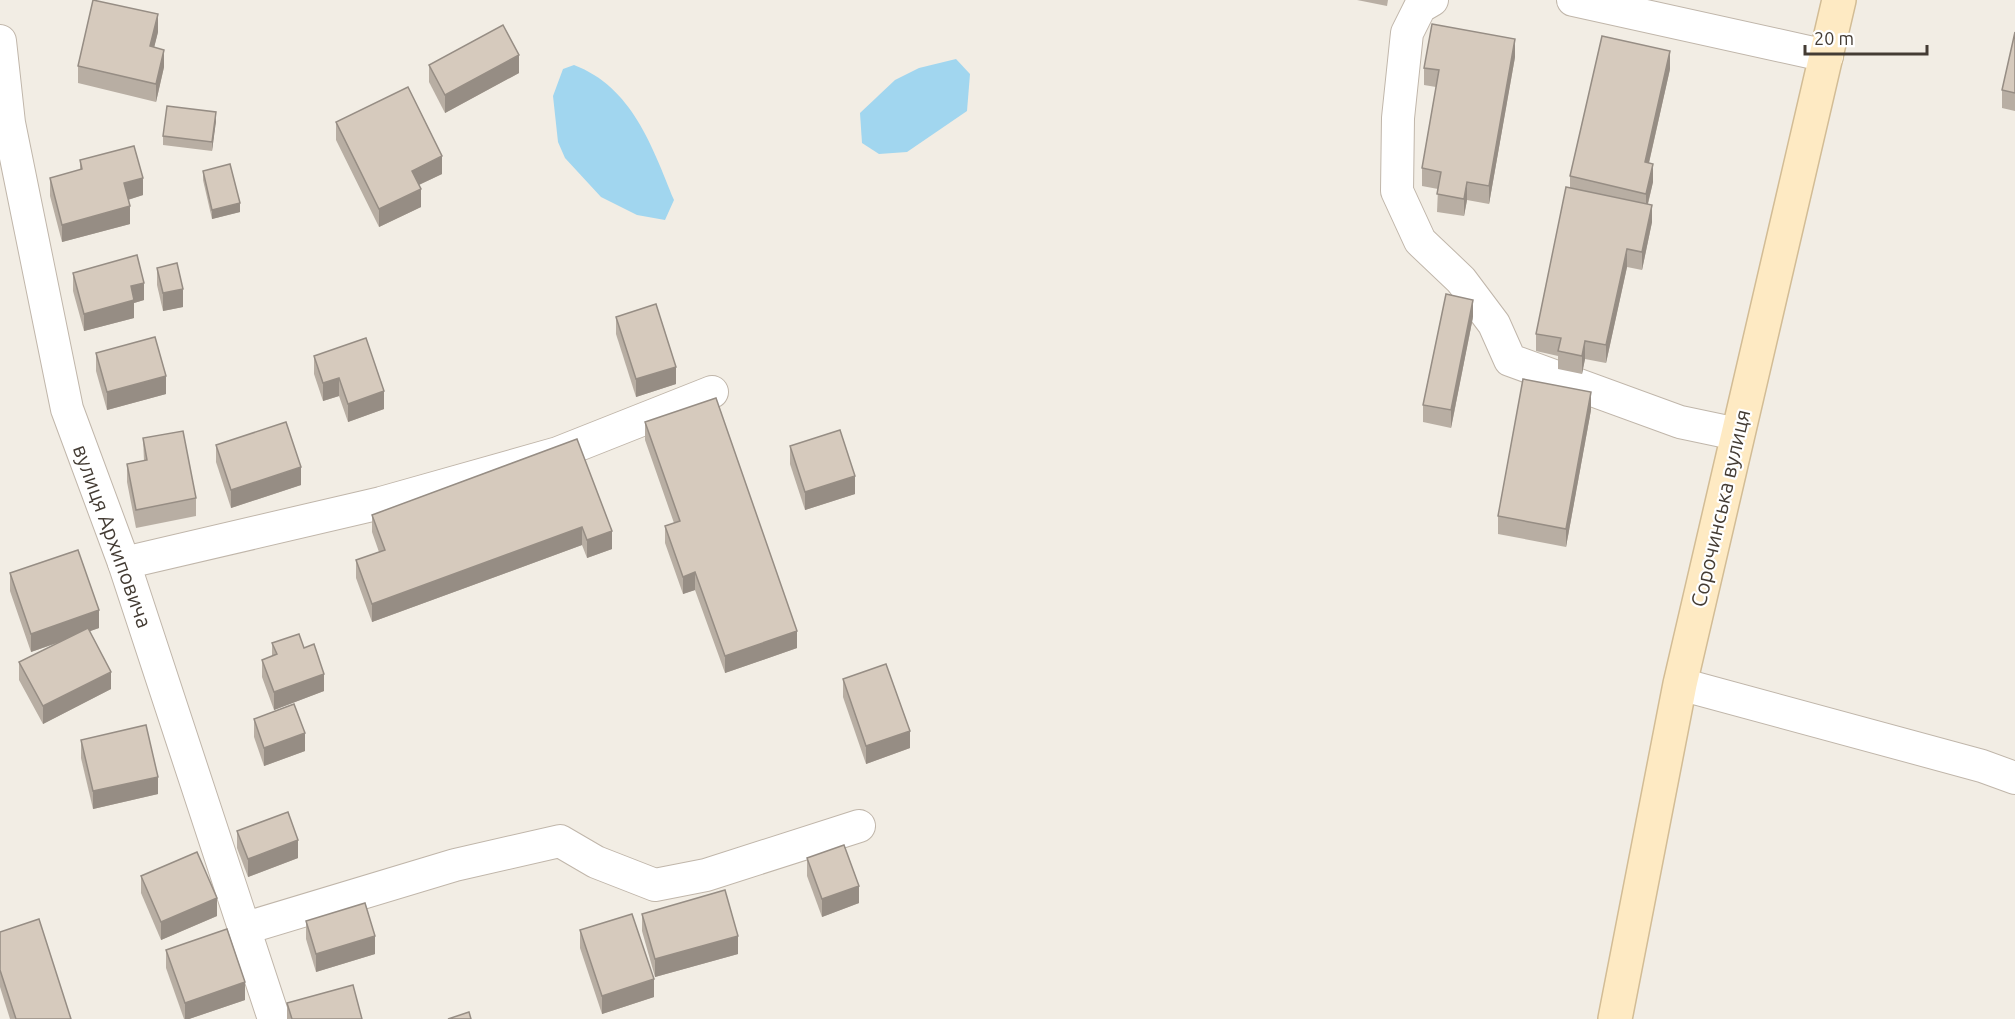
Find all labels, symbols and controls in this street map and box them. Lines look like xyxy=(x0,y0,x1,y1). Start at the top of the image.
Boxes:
scale bar xyxy=(1805,18,1926,56)
text: 20 m xyxy=(1814,28,1854,48)
street label: Сорочинська вулиця xyxy=(1686,407,1754,609)
street label: вулиця Архиповича xyxy=(69,441,157,631)

